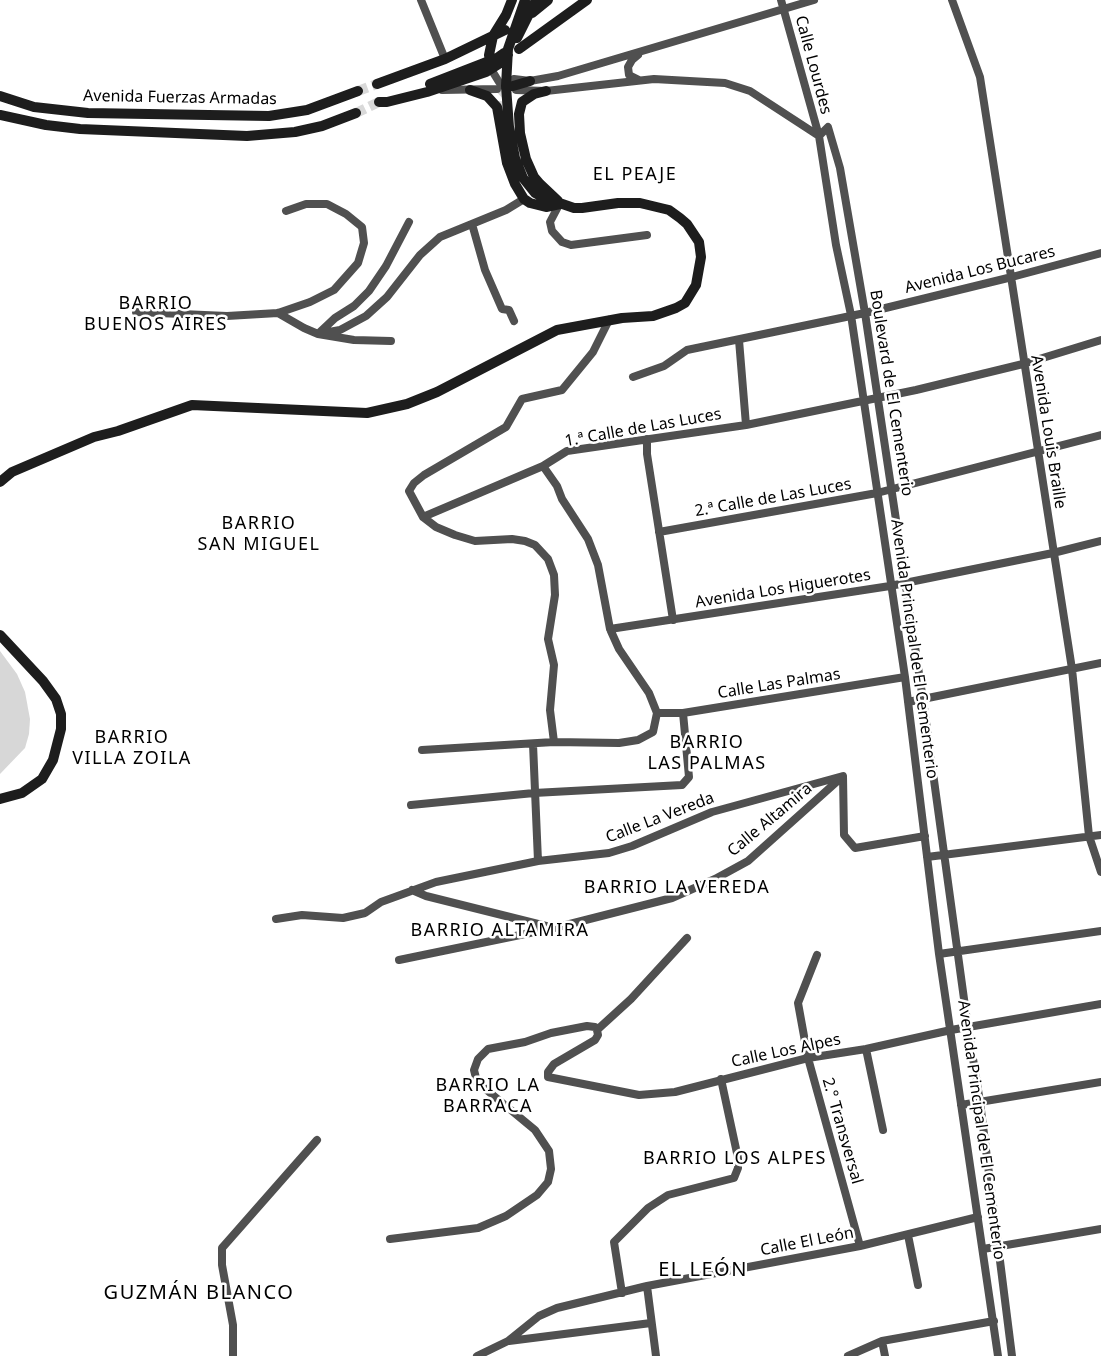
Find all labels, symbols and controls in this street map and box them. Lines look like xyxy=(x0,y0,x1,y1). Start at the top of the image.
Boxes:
street label: Calle Lourdes xyxy=(791,14,835,116)
street label: Avenida Fuerzas Armadas xyxy=(83,87,277,109)
district label: EL PEAJE xyxy=(593,164,677,186)
street label: Avenida Los Bucares xyxy=(903,242,1057,298)
street label: Boulevard de El Cementerio xyxy=(865,288,917,498)
district label: BARRIO BUENOS AIRES xyxy=(84,293,228,336)
street label: Avenida Louis Braille xyxy=(1026,354,1070,510)
street label: 1.ª Calle de Las Luces xyxy=(563,405,723,451)
street label: 2.ª Calle de Las Luces xyxy=(693,475,853,521)
district label: BARRIO SAN MIGUEL xyxy=(198,513,320,556)
street label: Avenida Principal de El Cementerio xyxy=(886,518,942,780)
street label: Avenida Los Higuerotes xyxy=(694,566,872,612)
street label: Calle Las Palmas xyxy=(716,665,842,703)
district label: BARRIO VILLA ZOILA xyxy=(72,727,192,770)
district label: BARRIO LAS PALMAS xyxy=(647,732,767,774)
street label: Calle Altamira xyxy=(724,779,816,861)
street label: Calle La Vereda xyxy=(603,789,717,847)
district label: BARRIO LA VEREDA xyxy=(584,877,770,899)
district label: BARRIO ALTAMIRA xyxy=(411,920,589,942)
street label: Avenida Principal de El Cementerio xyxy=(953,999,1009,1261)
street label: Calle Los Alpes xyxy=(730,1030,842,1072)
district label: BARRIO LA BARRACA xyxy=(436,1075,540,1118)
street label: 2.° Transversal xyxy=(818,1076,866,1186)
district label: BARRIO LOS ALPES xyxy=(643,1148,827,1170)
street label: Calle El León xyxy=(759,1224,855,1260)
district label: EL LEÓN xyxy=(658,1258,748,1282)
district label: GUZMÁN BLANCO xyxy=(104,1281,294,1305)

